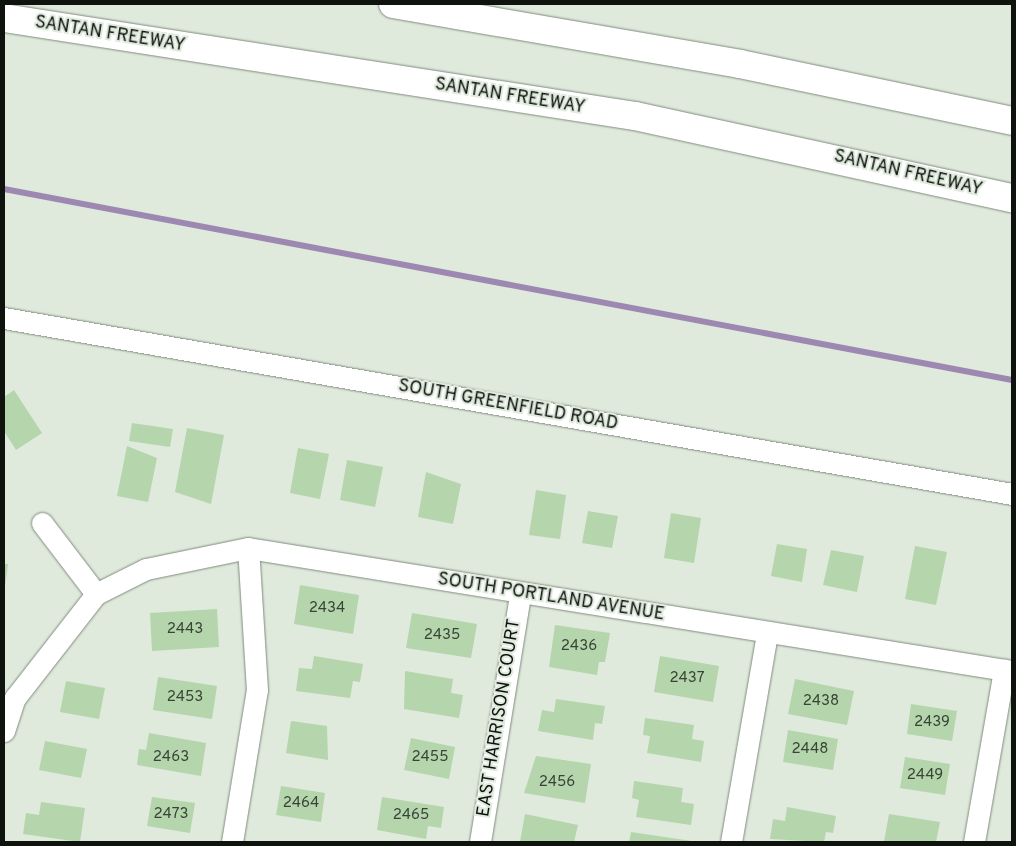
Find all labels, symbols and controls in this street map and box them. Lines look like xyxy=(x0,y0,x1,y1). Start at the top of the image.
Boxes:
street label: SANTAN FREEWAY xyxy=(33,12,187,58)
street label: SANTAN FREEWAY xyxy=(433,74,587,120)
street label: SANTAN FREEWAY xyxy=(832,146,984,202)
street label: SOUTH GREENFIELD ROAD xyxy=(396,376,620,436)
street label: SOUTH PORTLAND AVENUE xyxy=(436,569,666,627)
house number: 2434 xyxy=(309,600,345,618)
street label: EAST HARRISON COURT xyxy=(474,617,526,819)
house number: 2443 xyxy=(167,621,203,639)
house number: 2435 xyxy=(424,627,460,645)
house number: 2436 xyxy=(561,638,597,656)
house number: 2437 xyxy=(669,670,705,688)
house number: 2453 xyxy=(167,689,203,707)
house number: 2438 xyxy=(803,693,839,711)
house number: 2439 xyxy=(914,714,950,732)
house number: 2448 xyxy=(792,741,828,759)
house number: 2463 xyxy=(153,749,189,767)
house number: 2455 xyxy=(412,749,448,767)
house number: 2449 xyxy=(907,767,943,785)
house number: 2456 xyxy=(539,774,575,792)
house number: 2464 xyxy=(283,795,319,813)
house number: 2473 xyxy=(154,806,188,824)
house number: 2465 xyxy=(393,807,429,825)

